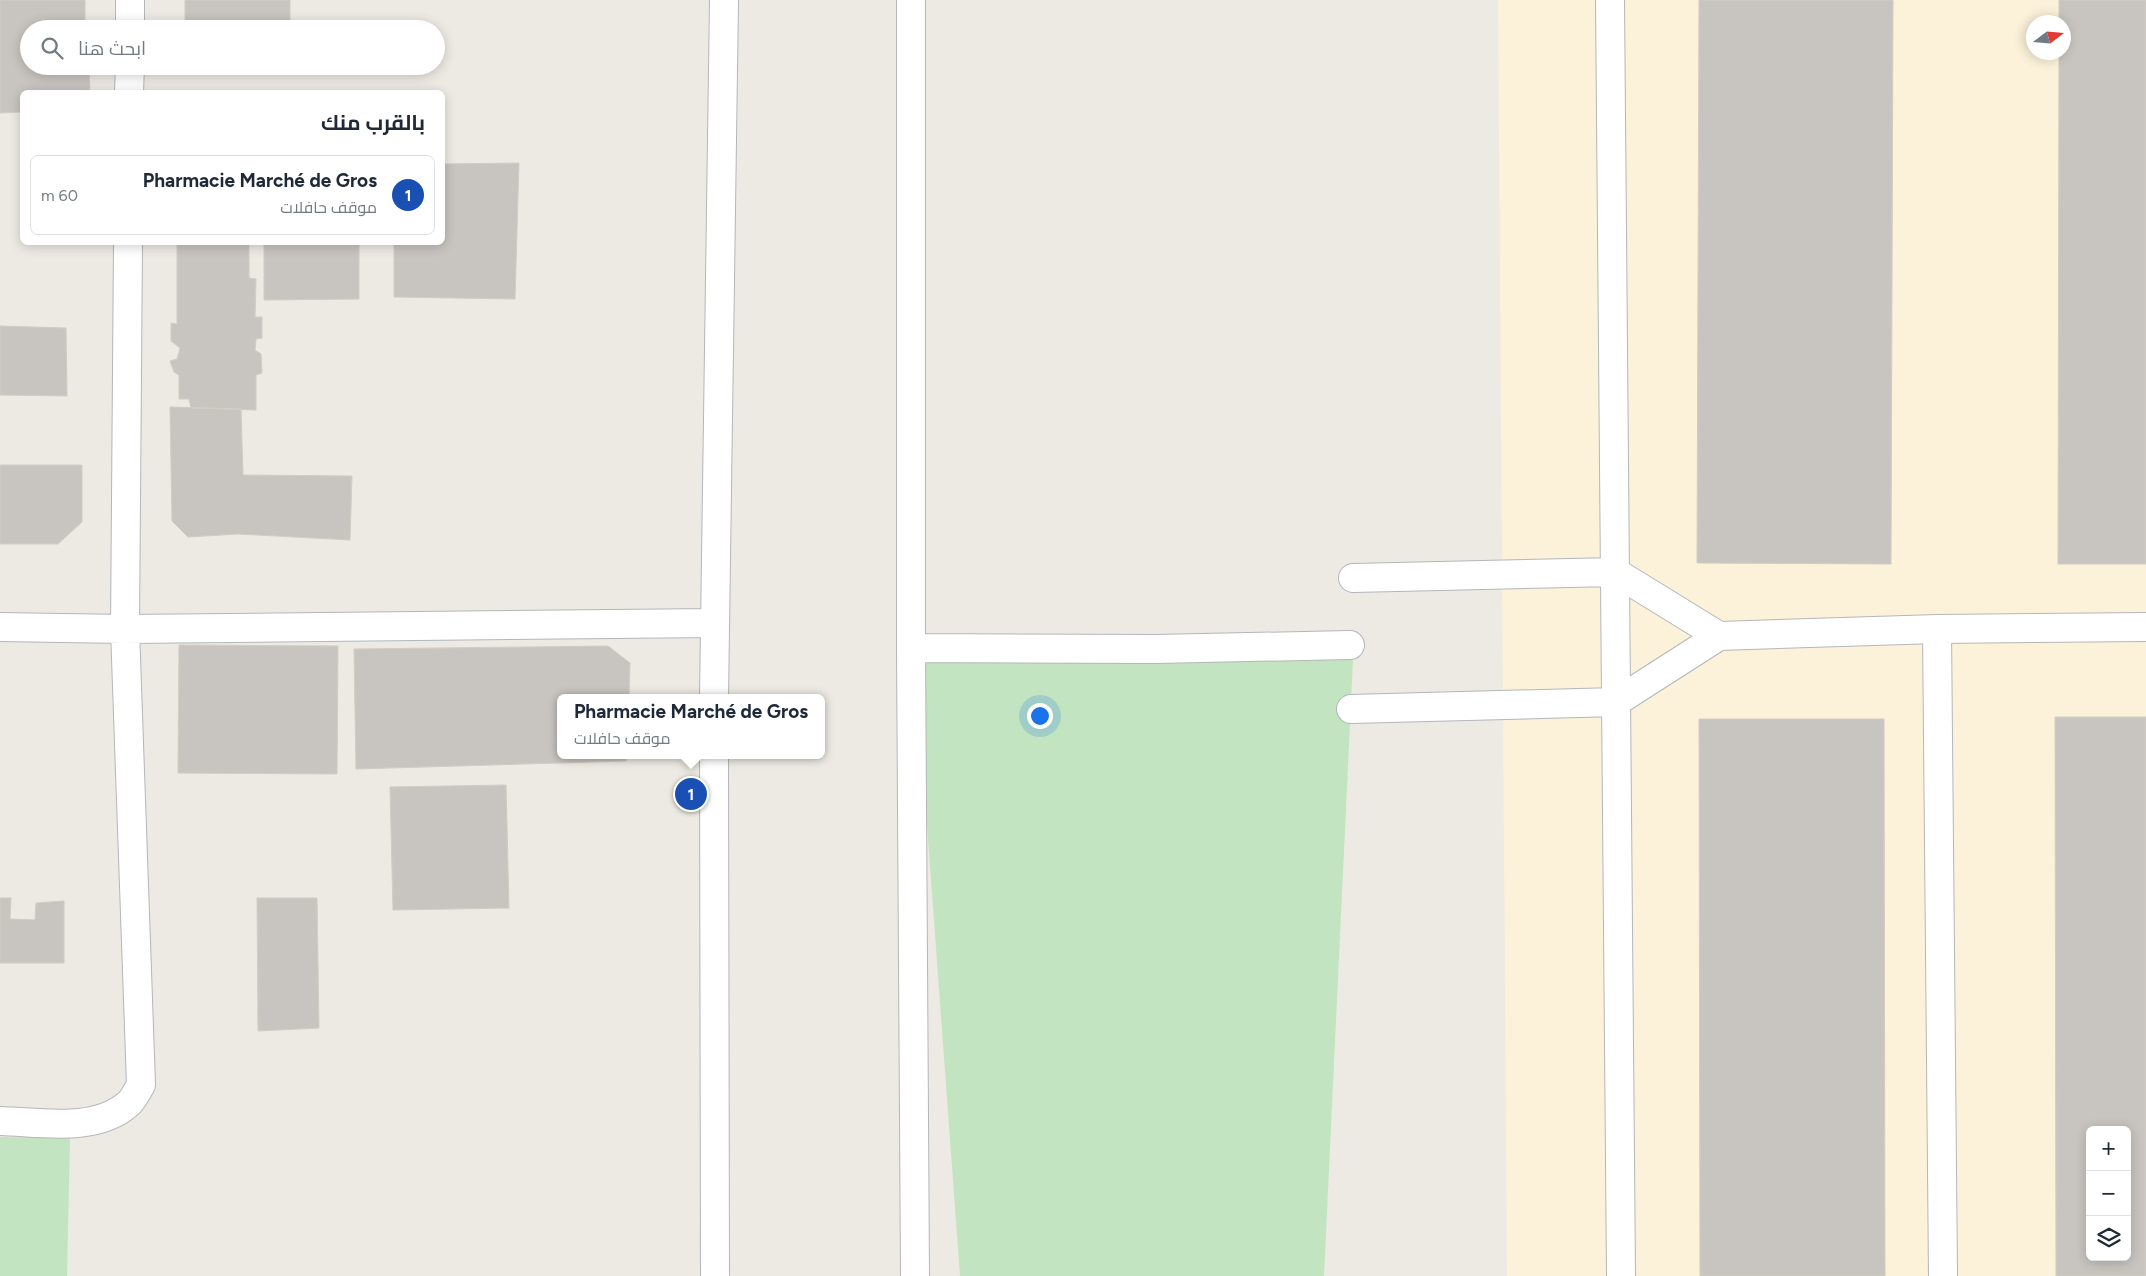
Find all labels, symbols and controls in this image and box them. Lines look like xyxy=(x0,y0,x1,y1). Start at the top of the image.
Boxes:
north arrow xyxy=(2026,15,2071,60)
search box xyxy=(20,20,445,75)
icon: search xyxy=(38,34,66,62)
text: ابحث هنا xyxy=(78,37,146,60)
text: بالقرب منك xyxy=(321,110,425,135)
text: Pharmacie Marché de Gros xyxy=(143,169,377,192)
text: 60 m xyxy=(41,186,78,205)
text: 1 xyxy=(405,186,411,205)
text: موقف حافلات xyxy=(280,198,377,217)
popup xyxy=(557,694,825,759)
text: Pharmacie Marché de Gros xyxy=(574,700,808,723)
your location xyxy=(1027,703,1053,729)
text: موقف حافلات xyxy=(574,729,671,748)
pin: 1 xyxy=(675,775,707,813)
map controls xyxy=(2086,1126,2131,1261)
button: + xyxy=(2086,1126,2131,1171)
button: − xyxy=(2086,1171,2131,1216)
button: layers xyxy=(2086,1216,2131,1261)

